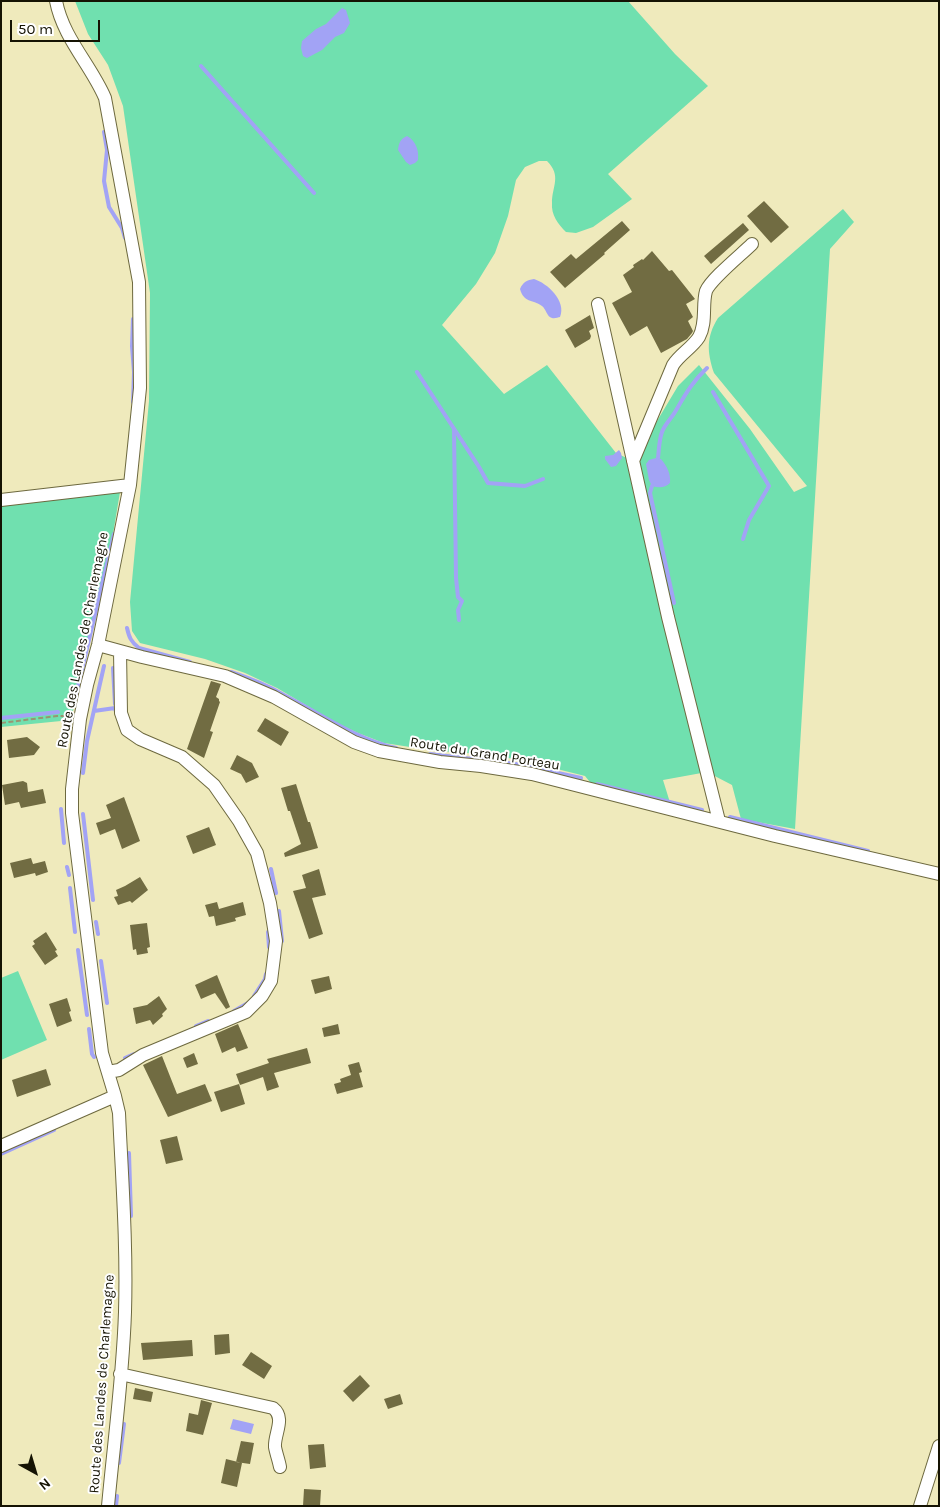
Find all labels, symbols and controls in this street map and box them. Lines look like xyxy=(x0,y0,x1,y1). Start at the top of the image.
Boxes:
scale bar xyxy=(12,10,102,42)
text: 50 m xyxy=(18,20,53,38)
street label: Route des Landes de Charlemagne xyxy=(54,531,112,749)
street label: Route du Grand Porteau xyxy=(409,734,561,774)
street label: Route des Landes de Charlemagne xyxy=(86,1274,118,1494)
north arrow xyxy=(10,1447,60,1497)
text: N xyxy=(36,1474,54,1494)

